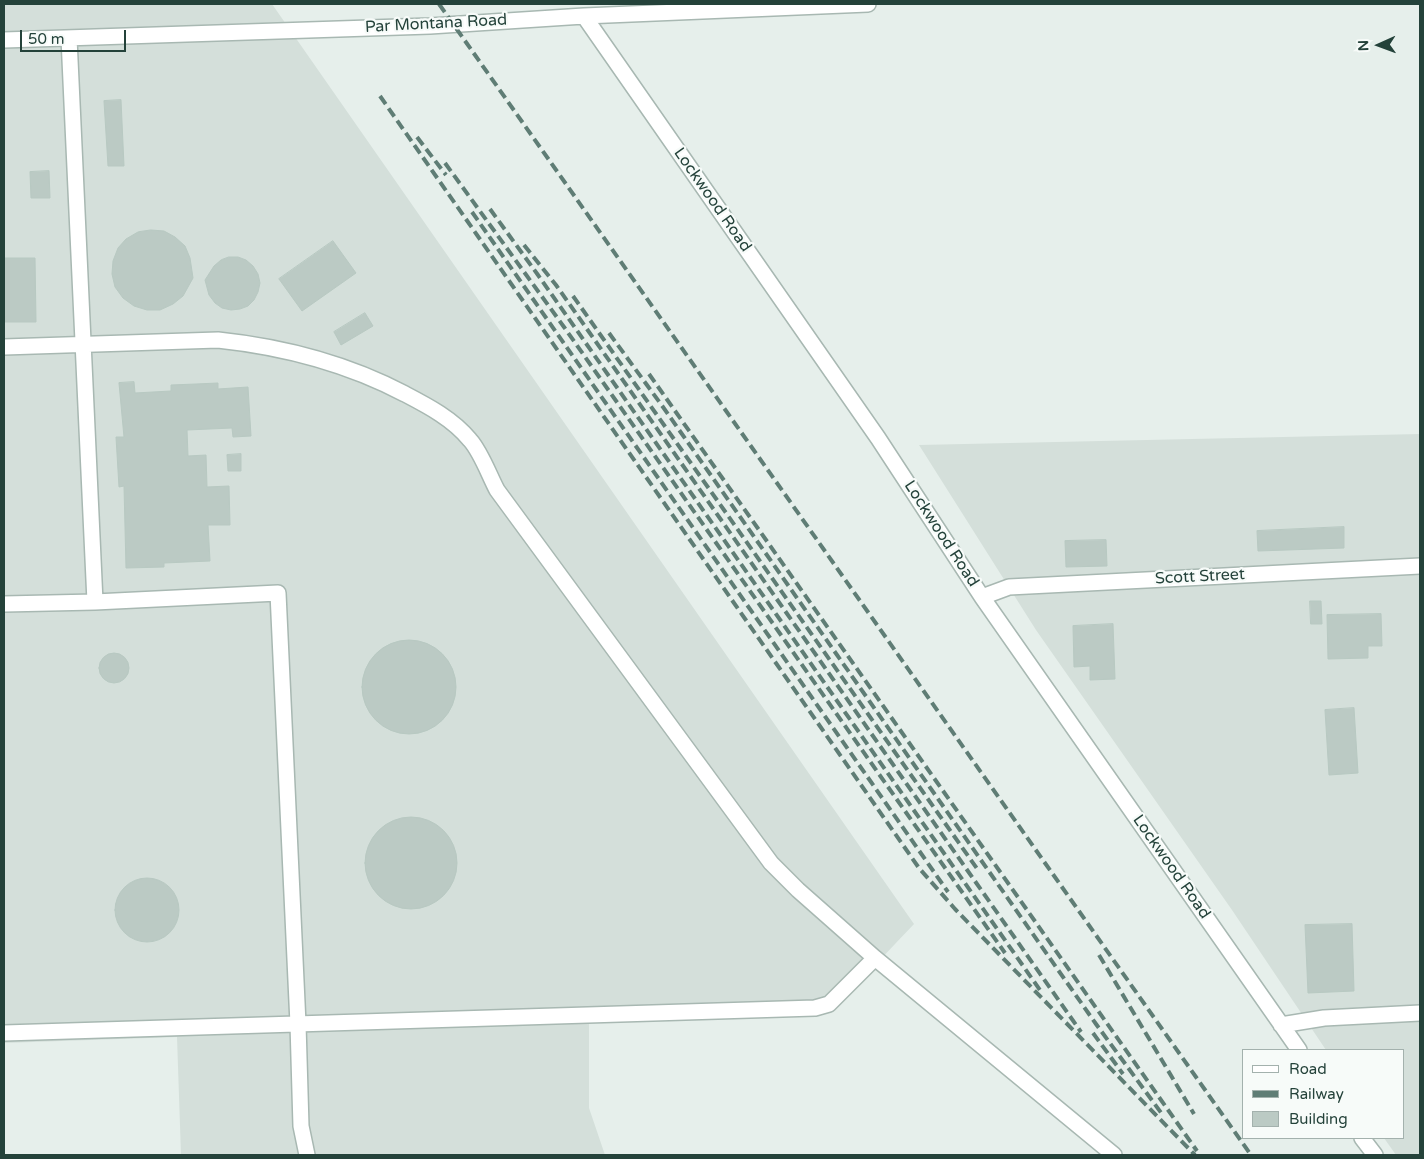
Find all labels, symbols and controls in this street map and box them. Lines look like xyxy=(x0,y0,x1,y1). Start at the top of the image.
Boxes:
street label: Par Montana Road xyxy=(364,11,508,37)
scale bar xyxy=(22,20,129,52)
north arrow xyxy=(1354,20,1404,70)
text: 50 m xyxy=(28,30,65,48)
text: N xyxy=(1355,40,1372,51)
street label: Lockwood Road xyxy=(669,144,755,256)
street label: Lockwood Road xyxy=(900,477,982,591)
street label: Scott Street xyxy=(1155,565,1245,589)
street label: Lockwood Road xyxy=(1128,811,1214,923)
legend xyxy=(1242,1049,1404,1139)
text: Road xyxy=(1289,1060,1327,1078)
text: Railway xyxy=(1289,1085,1344,1103)
text: Building xyxy=(1289,1110,1348,1128)

